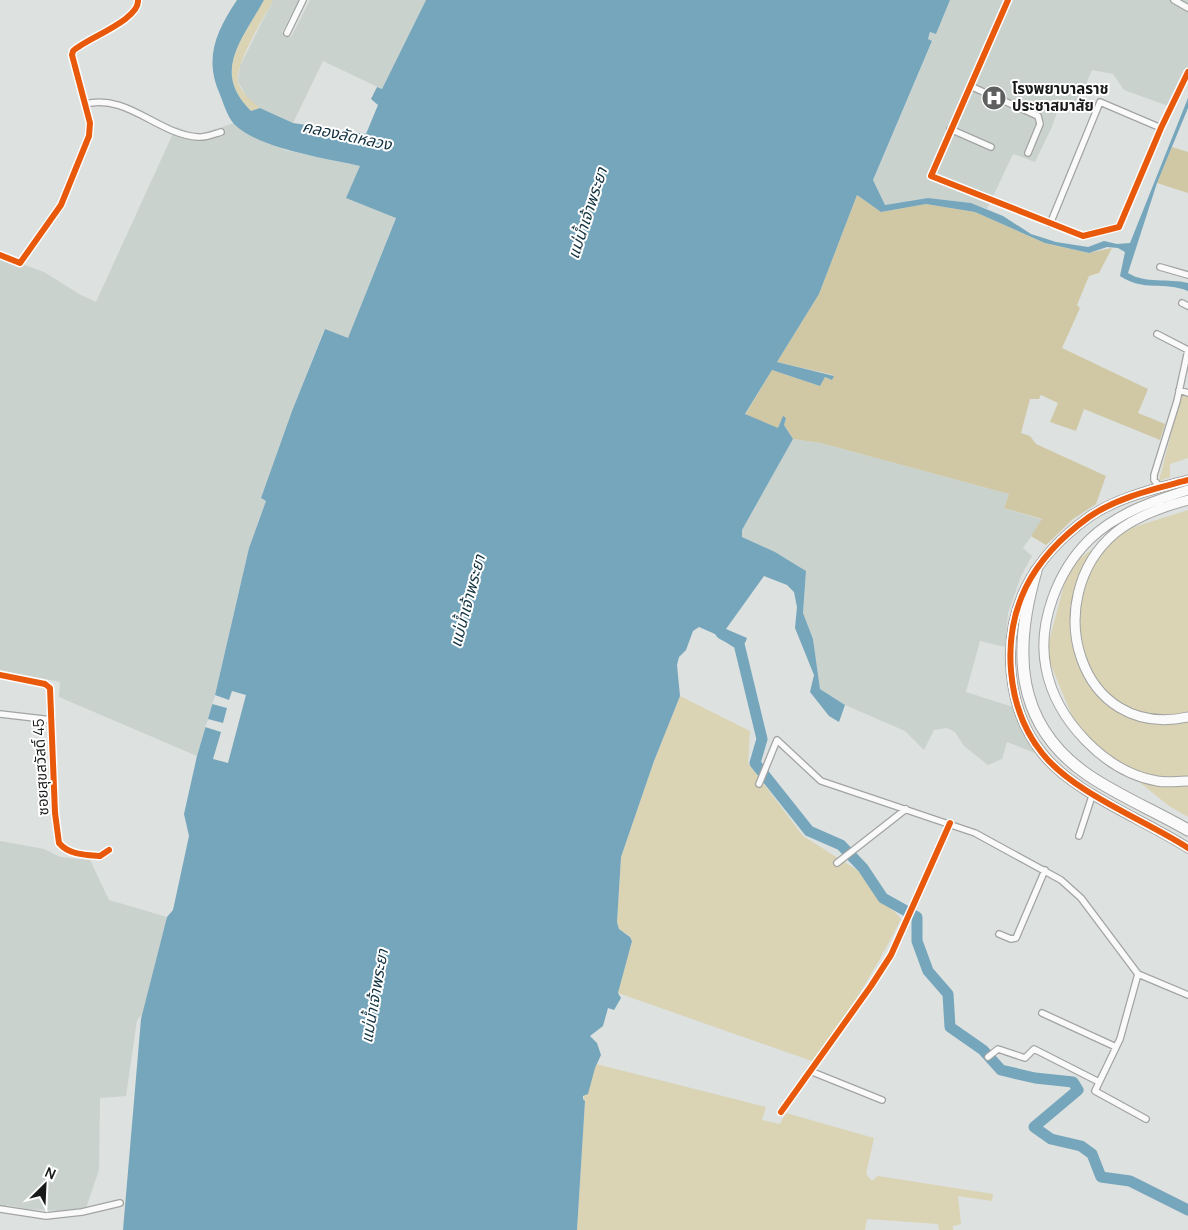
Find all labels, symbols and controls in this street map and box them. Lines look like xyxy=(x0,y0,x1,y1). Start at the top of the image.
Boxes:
place label: โรงพยาบาลราช ประชาสมาสัย xyxy=(1012,78,1109,116)
hospital icon: โรงพยาบาลราช ประชาสมาสัย xyxy=(981,85,1007,111)
water label: คลองลัดหลวง xyxy=(300,115,395,155)
water label: แม่น้ำเจ้าพระยา xyxy=(562,163,613,261)
water label: แม่น้ำเจ้าพระยา xyxy=(444,551,490,650)
street label: ซอยสุขสวัสดิ์ 45 xyxy=(27,718,54,816)
water label: แม่น้ำเจ้าพระยา xyxy=(355,946,393,1045)
north arrow xyxy=(20,1160,70,1210)
text: N xyxy=(42,1162,59,1183)

